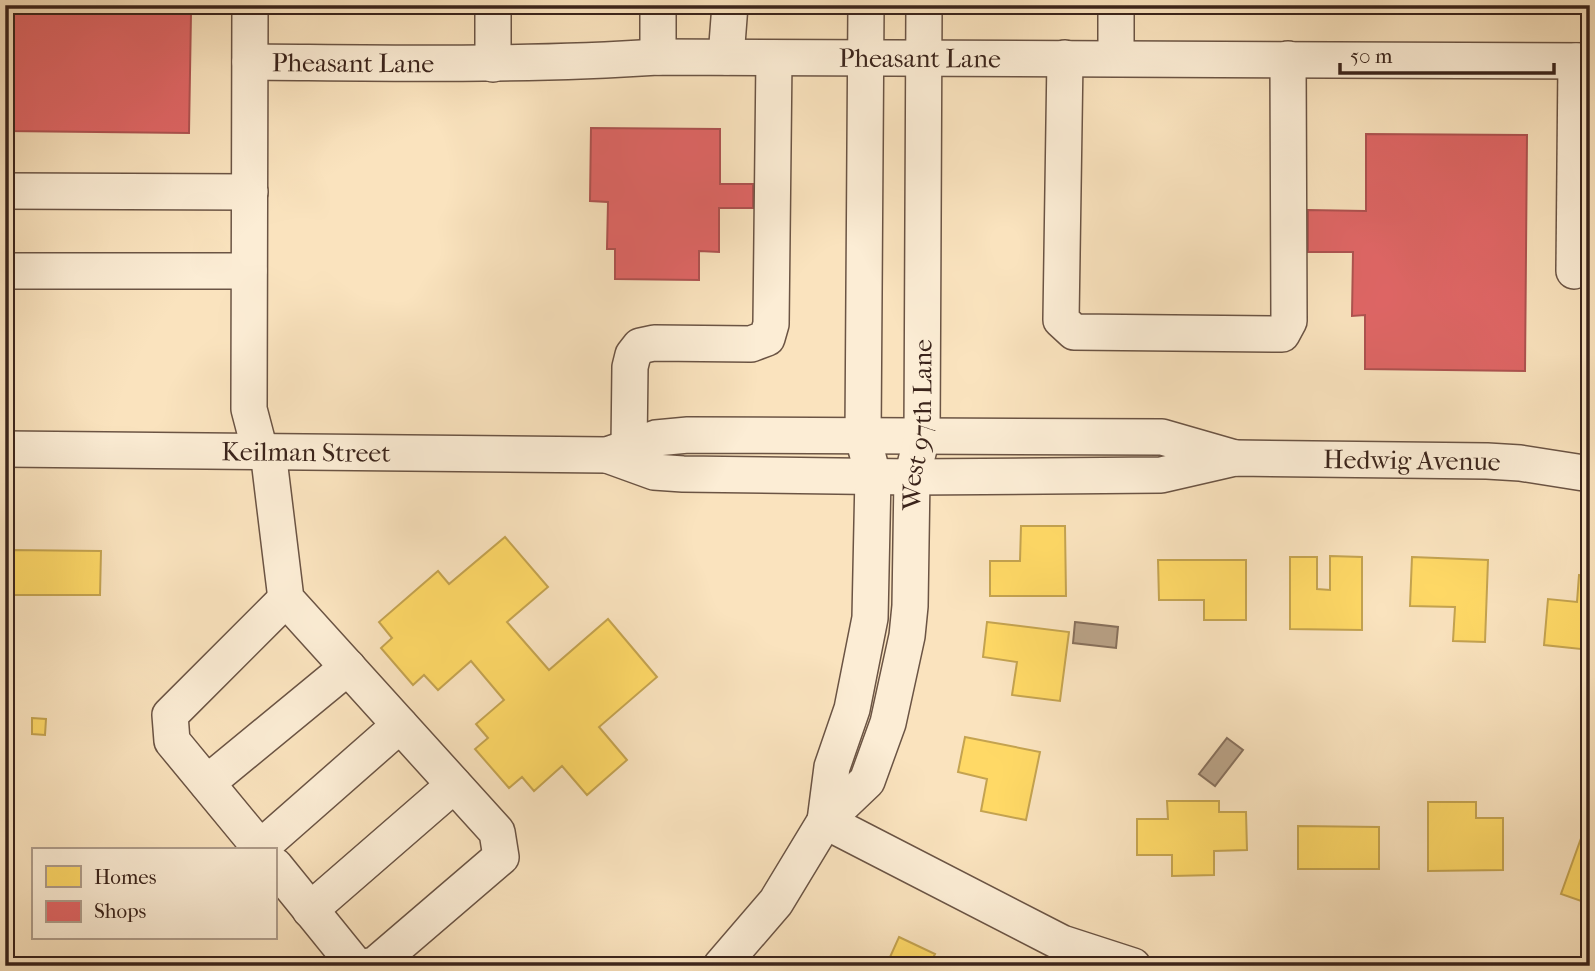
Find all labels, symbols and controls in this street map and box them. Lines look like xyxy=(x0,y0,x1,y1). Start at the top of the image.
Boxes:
scale bar xyxy=(1340,32,1553,76)
street label: Pheasant Lane xyxy=(839,42,1001,74)
text: 50 m xyxy=(1350,44,1393,68)
street label: Pheasant Lane xyxy=(272,47,434,79)
street label: West 97th Lane xyxy=(896,339,938,511)
street label: Keilman Street xyxy=(221,436,391,468)
street label: Hedwig Avenue xyxy=(1323,444,1502,477)
legend xyxy=(32,848,276,940)
text: Homes xyxy=(94,865,157,889)
text: Shops xyxy=(94,899,147,923)

